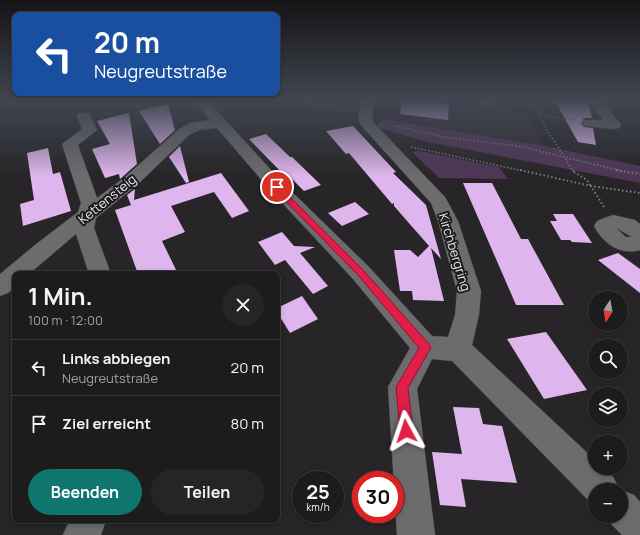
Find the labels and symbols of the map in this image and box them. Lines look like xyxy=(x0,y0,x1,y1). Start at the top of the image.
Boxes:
street label: Kettensteig xyxy=(74,170,140,228)
pin xyxy=(260,170,294,204)
street label: Kirchbergring xyxy=(435,211,475,293)
north arrow xyxy=(588,291,628,331)
position arrow xyxy=(385,410,427,452)
speed limit sign: 30 xyxy=(352,471,404,523)

